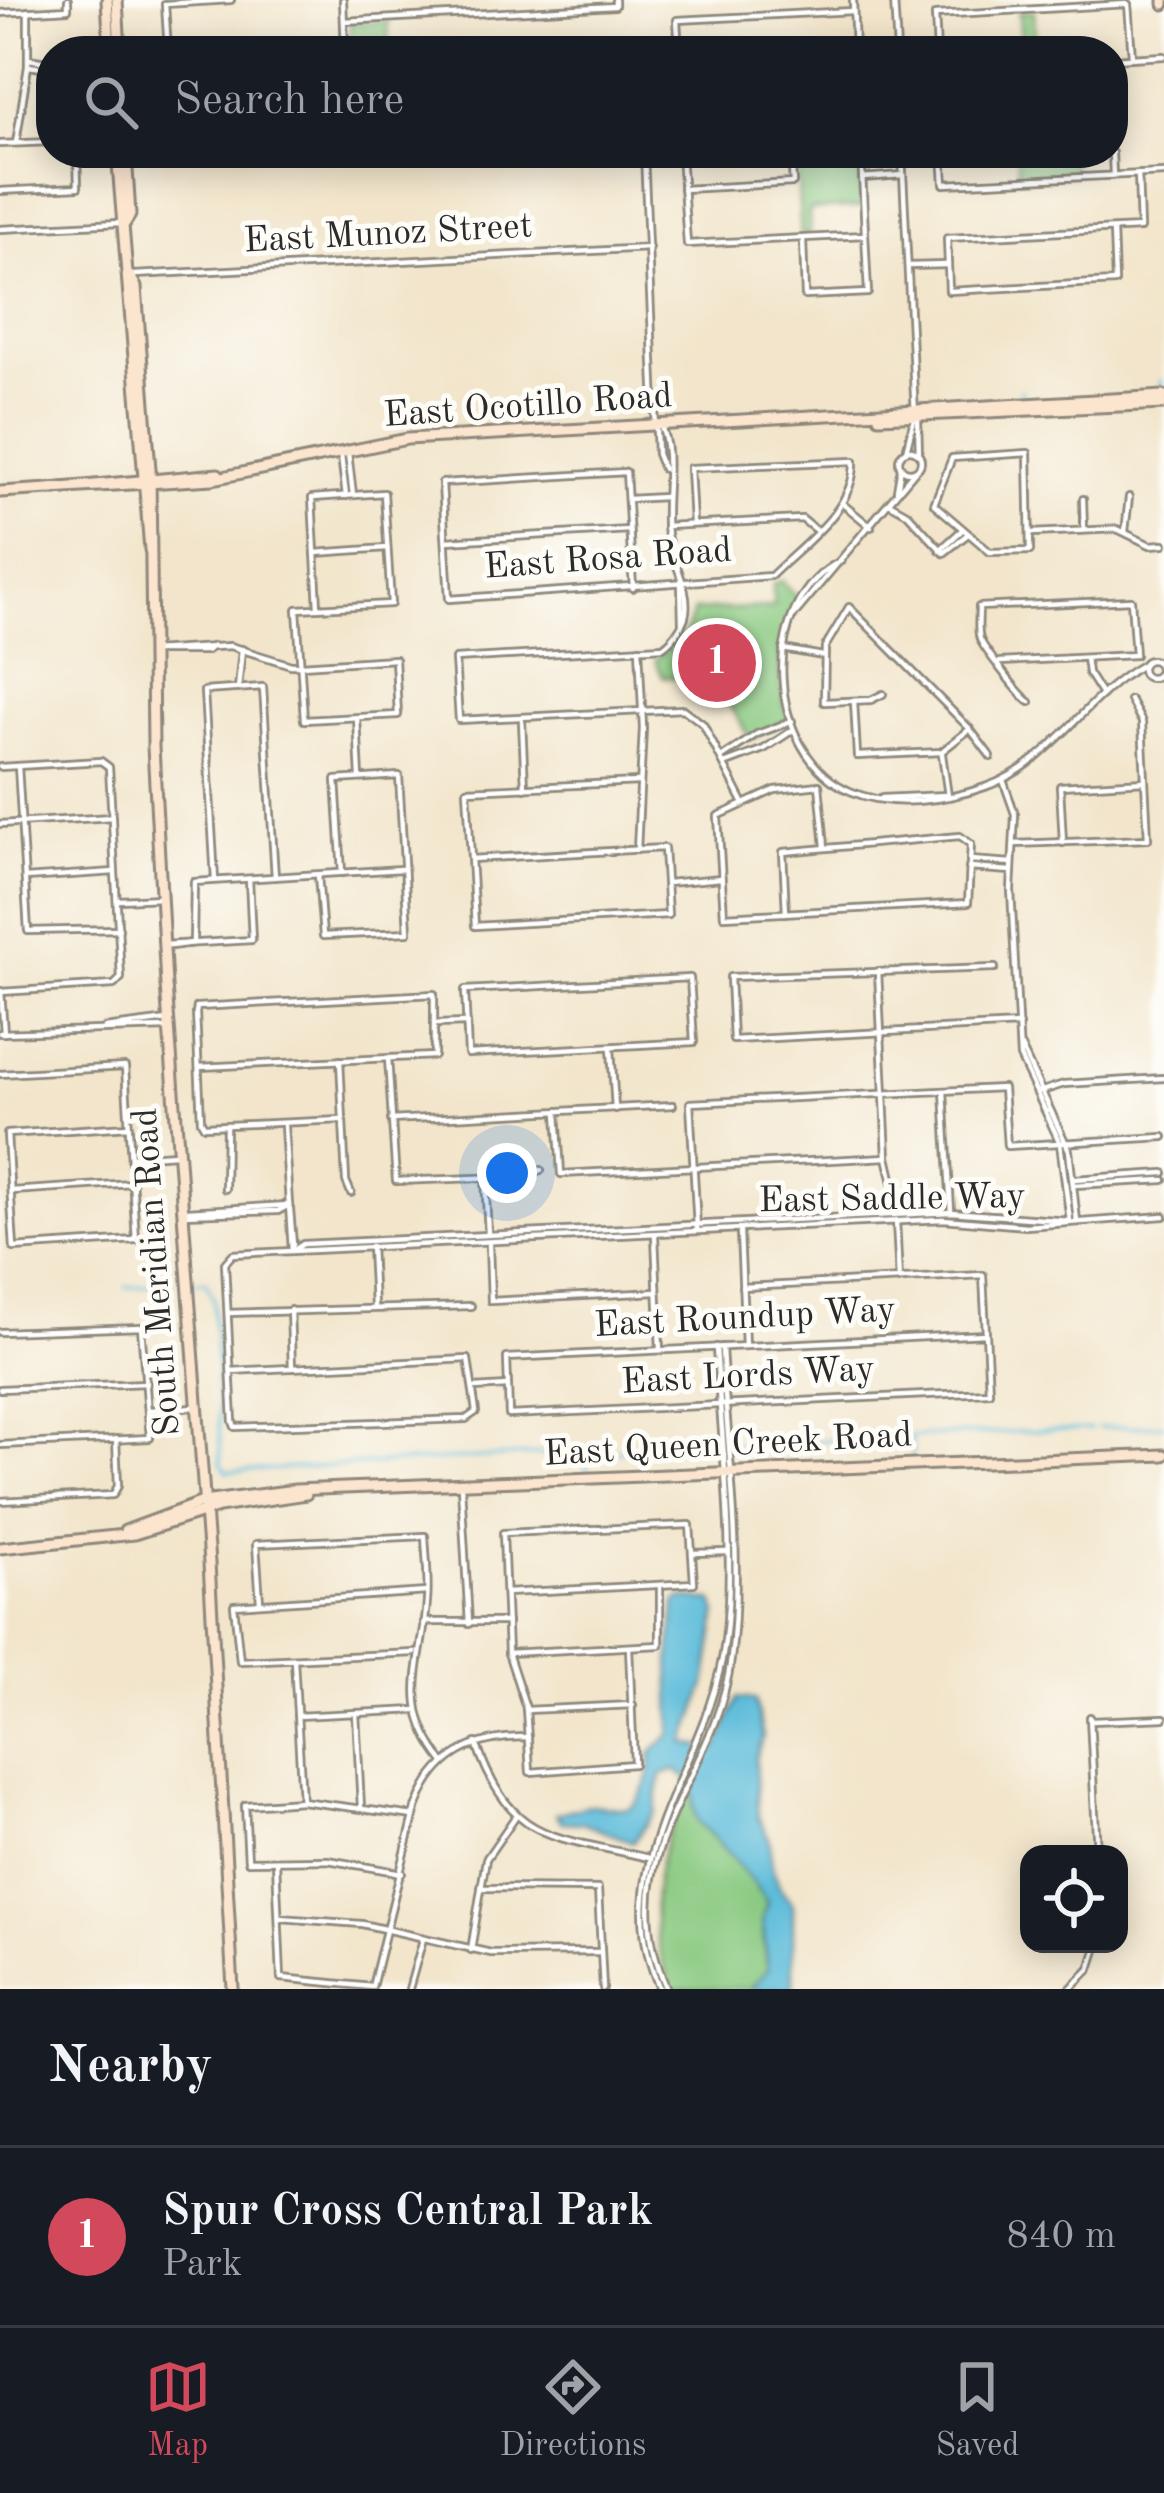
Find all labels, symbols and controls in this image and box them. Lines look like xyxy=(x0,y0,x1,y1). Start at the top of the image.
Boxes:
search box xyxy=(36,36,1128,168)
icon: search xyxy=(78,69,144,135)
text: Search here xyxy=(174,79,404,124)
street label: East Munoz Street xyxy=(243,209,533,261)
street label: East Ocotillo Road xyxy=(382,379,674,435)
street label: East Rosa Road xyxy=(483,533,733,587)
pin: 1 xyxy=(678,618,756,708)
street label: South Meridian Road xyxy=(129,1107,187,1437)
your location xyxy=(477,1143,537,1203)
street label: East Saddle Way xyxy=(758,1180,1026,1220)
street label: East Roundup Way xyxy=(593,1293,897,1345)
street label: East Lords Way xyxy=(620,1352,876,1402)
street label: East Queen Creek Road xyxy=(543,1418,913,1474)
map controls xyxy=(1020,1845,1128,1953)
button: locate xyxy=(1020,1845,1128,1953)
text: Nearby xyxy=(48,2042,213,2093)
text: Spur Cross Central Park xyxy=(162,2190,653,2235)
text: 1 xyxy=(76,2217,98,2256)
text: 840 m xyxy=(1006,2217,1116,2256)
text: Park xyxy=(162,2245,242,2284)
tab: Map xyxy=(145,2354,211,2467)
tab: Directions xyxy=(500,2354,646,2467)
tab: Saved xyxy=(935,2354,1019,2467)

